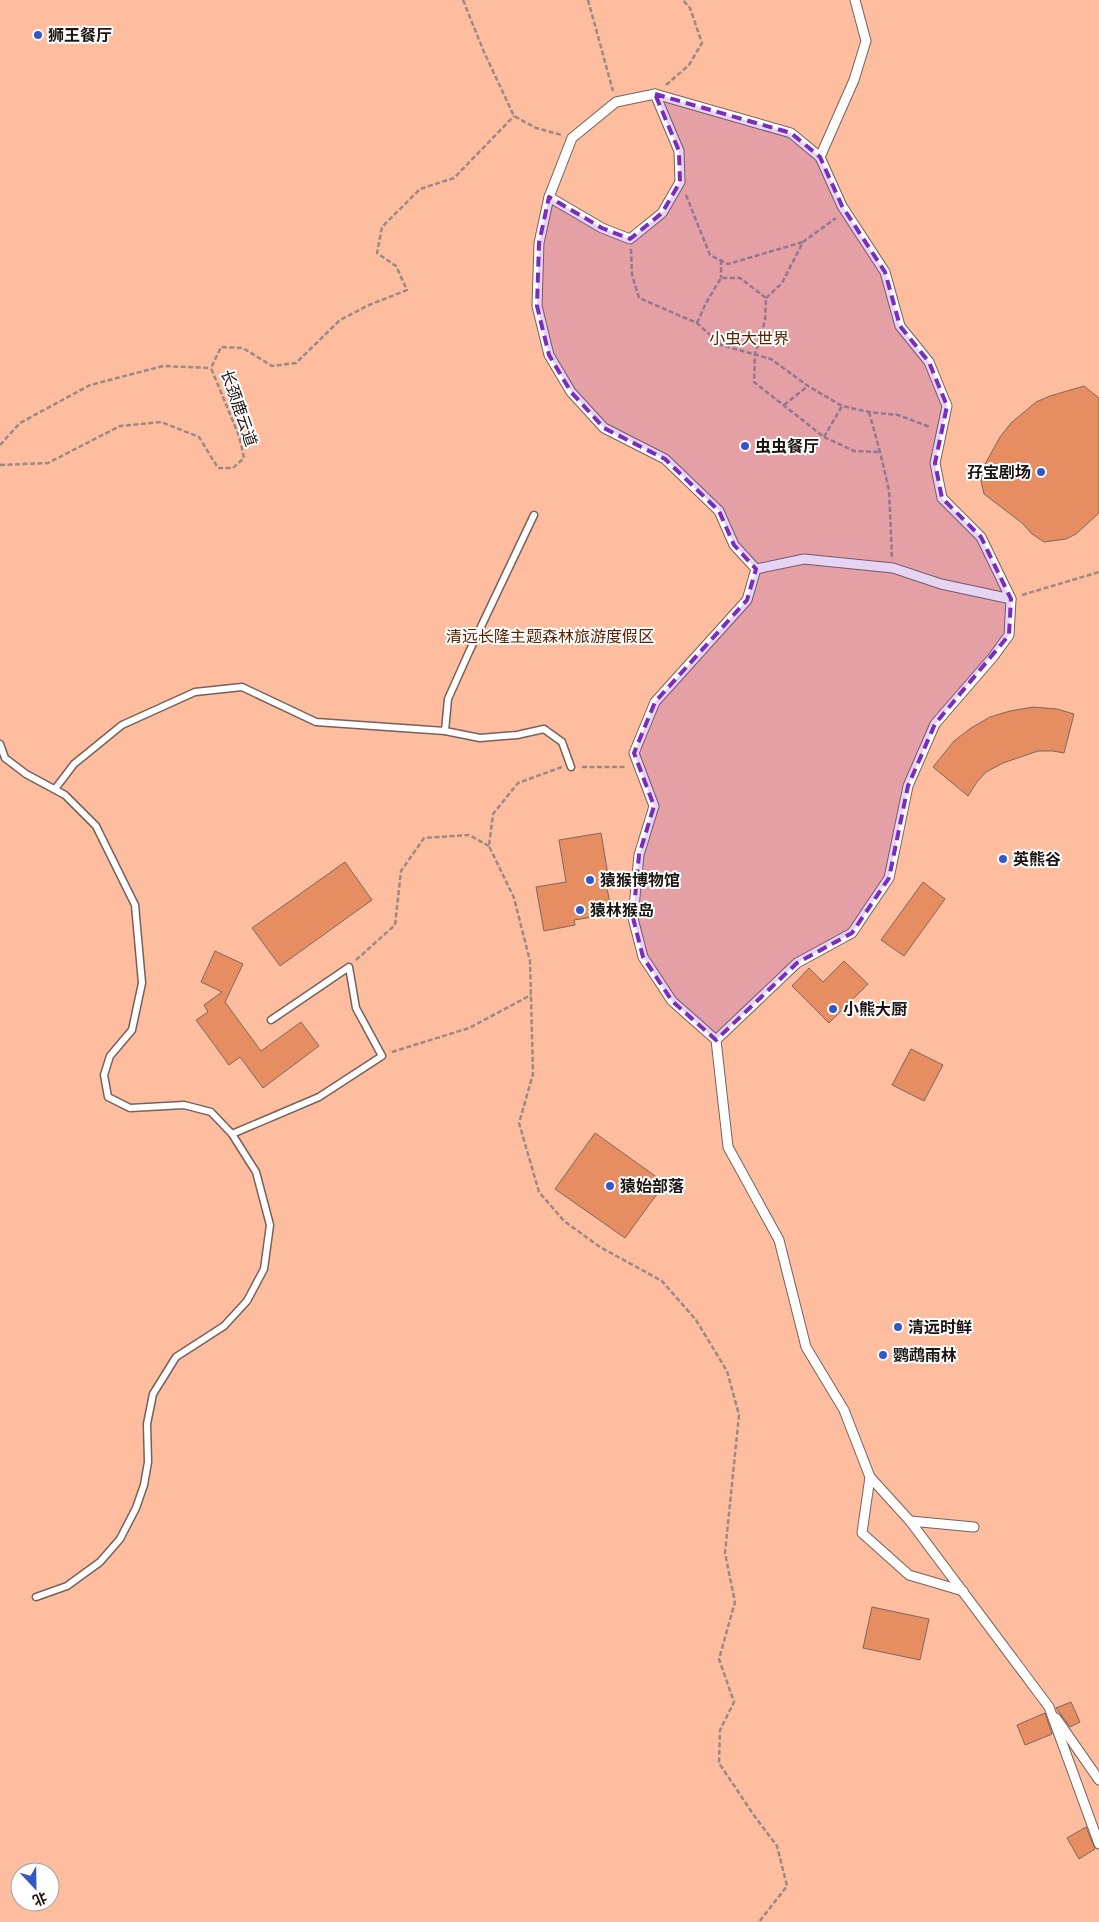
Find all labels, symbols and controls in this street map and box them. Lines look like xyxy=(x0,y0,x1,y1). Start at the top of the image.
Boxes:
place label: 狮王餐厅 xyxy=(48,27,112,44)
marker: 狮王餐厅 xyxy=(32,29,44,41)
park label: 小虫大世界 xyxy=(709,330,789,347)
street label: 长颈鹿云道 xyxy=(218,367,260,449)
place label: 虫虫餐厅 xyxy=(755,438,819,455)
marker: 虫虫餐厅 xyxy=(739,440,751,452)
place label: 孖宝剧场 xyxy=(967,464,1031,481)
marker: 孖宝剧场 xyxy=(1035,466,1047,478)
park label: 清远长隆主题森林旅游度假区 xyxy=(446,628,654,645)
place label: 英熊谷 xyxy=(1013,850,1061,868)
marker: 英熊谷 xyxy=(997,853,1009,865)
place label: 猿猴博物馆 xyxy=(600,871,680,889)
marker: 猿猴博物馆 xyxy=(584,874,596,886)
place label: 猿林猴岛 xyxy=(590,902,654,919)
marker: 猿林猴岛 xyxy=(574,904,586,916)
place label: 小熊大厨 xyxy=(843,1000,907,1018)
marker: 小熊大厨 xyxy=(827,1003,839,1015)
place label: 猿始部落 xyxy=(620,1177,684,1195)
marker: 猿始部落 xyxy=(604,1180,616,1192)
place label: 清远时鲜 xyxy=(908,1319,972,1336)
marker: 清远时鲜 xyxy=(892,1321,904,1333)
place label: 鹦鹉雨林 xyxy=(893,1347,957,1364)
marker: 鹦鹉雨林 xyxy=(877,1349,889,1361)
north arrow xyxy=(10,1862,60,1912)
text: 北 xyxy=(30,1889,49,1909)

